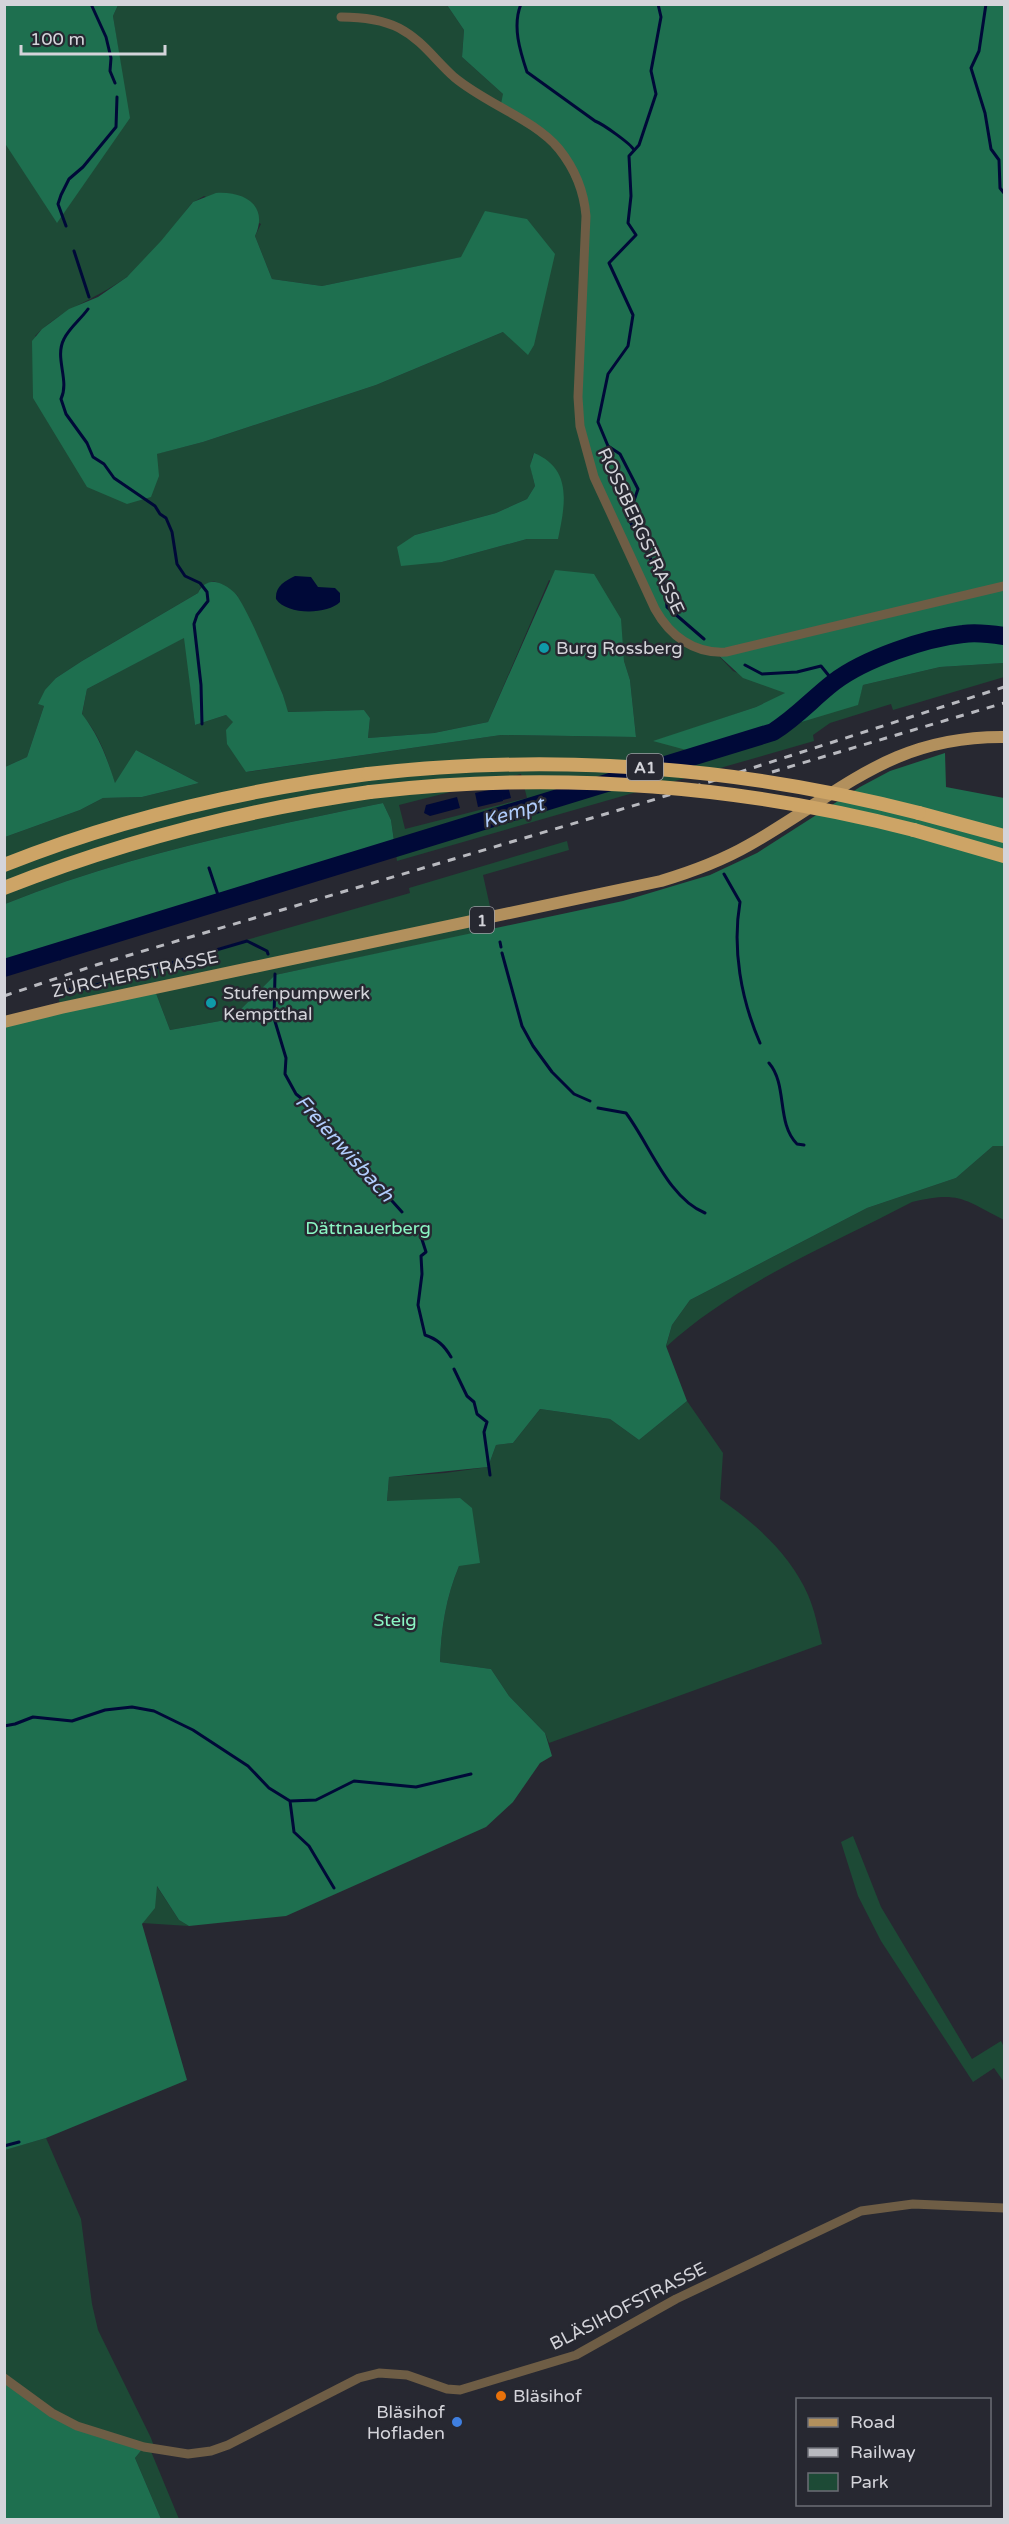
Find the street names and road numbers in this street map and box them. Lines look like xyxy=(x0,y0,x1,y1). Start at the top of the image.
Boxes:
street label: ROSSBERGSTRASSE xyxy=(593,444,689,618)
road number: A1 xyxy=(627,754,663,780)
road number: 1 xyxy=(470,907,494,933)
street label: ZÜRCHERSTRASSE xyxy=(50,946,220,1002)
street label: BLÄSIHOFSTRASSE xyxy=(546,2257,710,2355)

